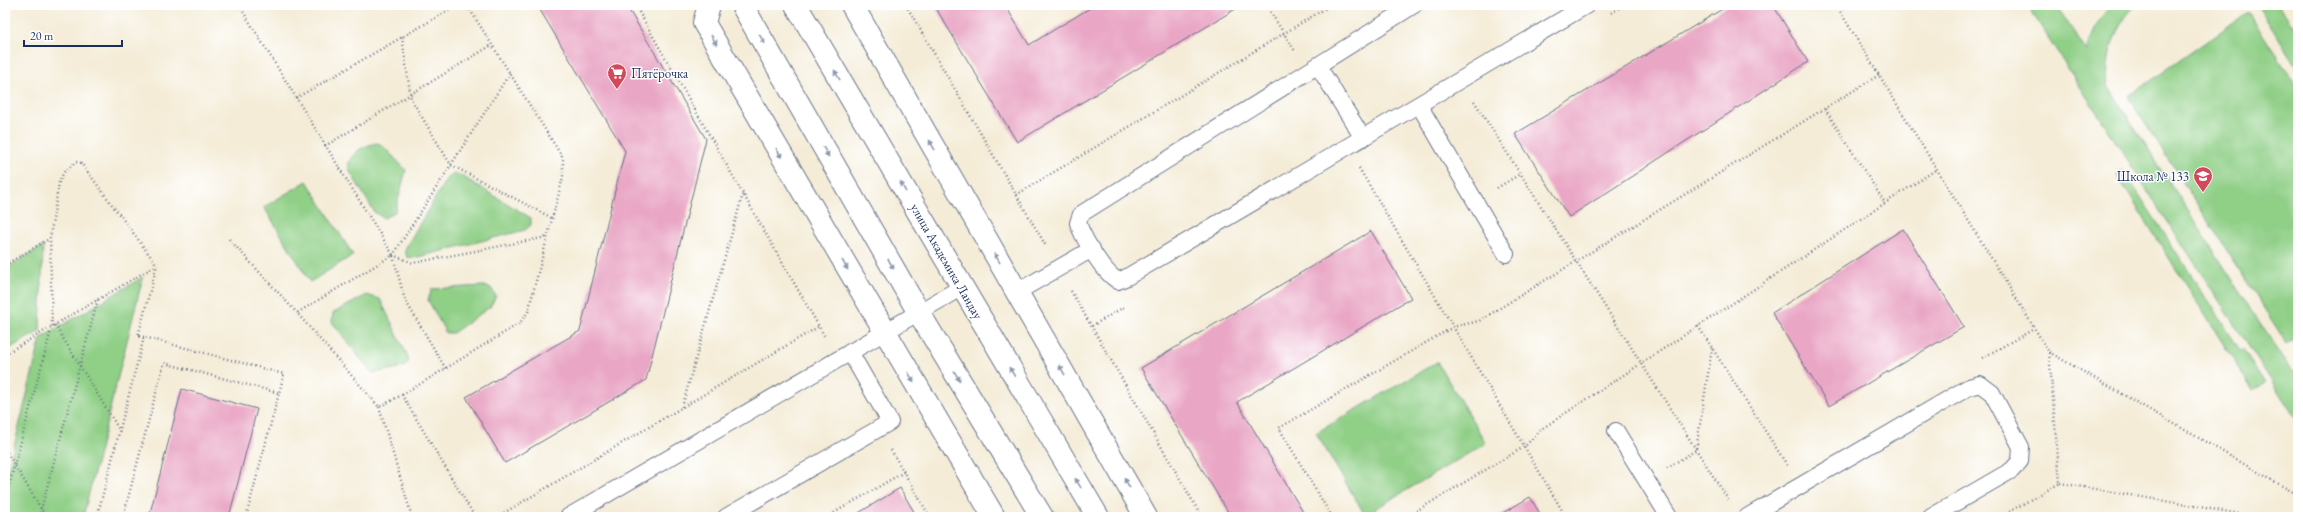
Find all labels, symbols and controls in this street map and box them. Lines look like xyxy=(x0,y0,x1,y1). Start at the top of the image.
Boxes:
scale bar xyxy=(24,22,122,48)
text: 20 m xyxy=(30,28,54,44)
one-way arrow xyxy=(758,33,765,45)
one-way arrow xyxy=(710,34,717,46)
supermarket icon: Пятёрочка xyxy=(606,62,628,90)
place label: Пятёрочка xyxy=(631,65,689,82)
one-way arrow xyxy=(834,69,841,81)
one-way arrow xyxy=(929,139,936,151)
one-way arrow xyxy=(823,146,830,158)
one-way arrow xyxy=(776,147,783,159)
school or university icon: Школа № 133 xyxy=(2192,165,2214,193)
place label: Школа № 133 xyxy=(2117,168,2189,185)
one-way arrow xyxy=(900,181,907,193)
street label: улица Академика Ландау xyxy=(907,200,987,322)
one-way arrow xyxy=(994,252,1001,264)
one-way arrow xyxy=(842,259,849,271)
one-way arrow xyxy=(888,259,894,270)
one-way arrow xyxy=(1058,365,1065,376)
one-way arrow xyxy=(1008,366,1015,378)
one-way arrow xyxy=(953,371,961,381)
one-way arrow xyxy=(907,372,915,382)
one-way arrow xyxy=(1123,477,1130,489)
one-way arrow xyxy=(1074,478,1082,488)

